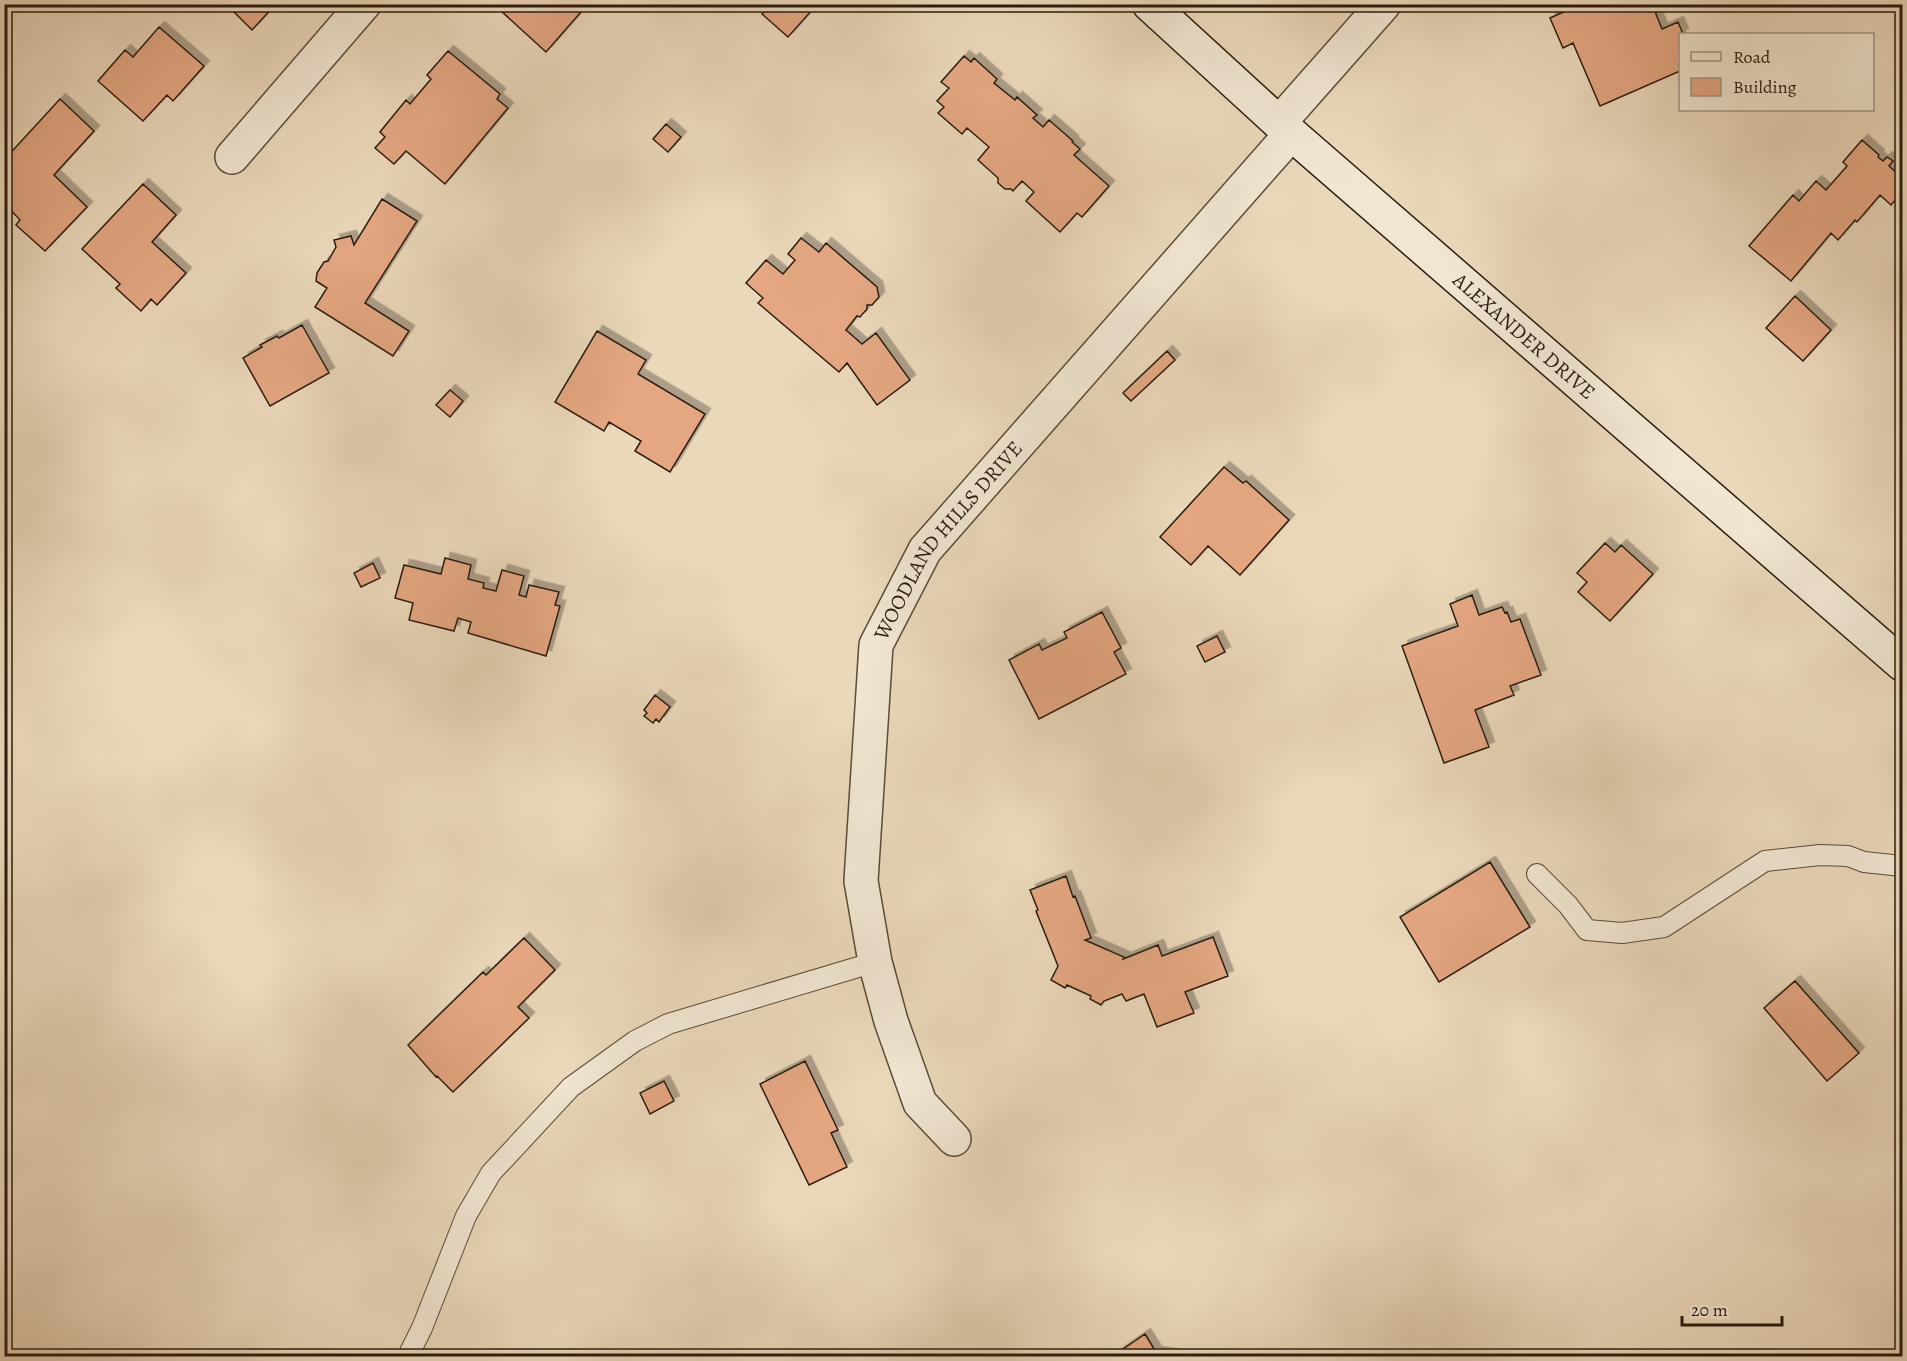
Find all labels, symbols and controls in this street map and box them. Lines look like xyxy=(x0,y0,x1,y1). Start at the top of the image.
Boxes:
legend xyxy=(1679,33,1874,111)
text: Road xyxy=(1733,45,1771,69)
text: Building xyxy=(1733,75,1797,99)
street label: ALEXANDER DRIVE xyxy=(1446,266,1601,406)
street label: WOODLAND HILLS DRIVE xyxy=(867,435,1029,646)
scale bar xyxy=(1682,1289,1782,1327)
text: 20 m xyxy=(1691,1298,1728,1322)

